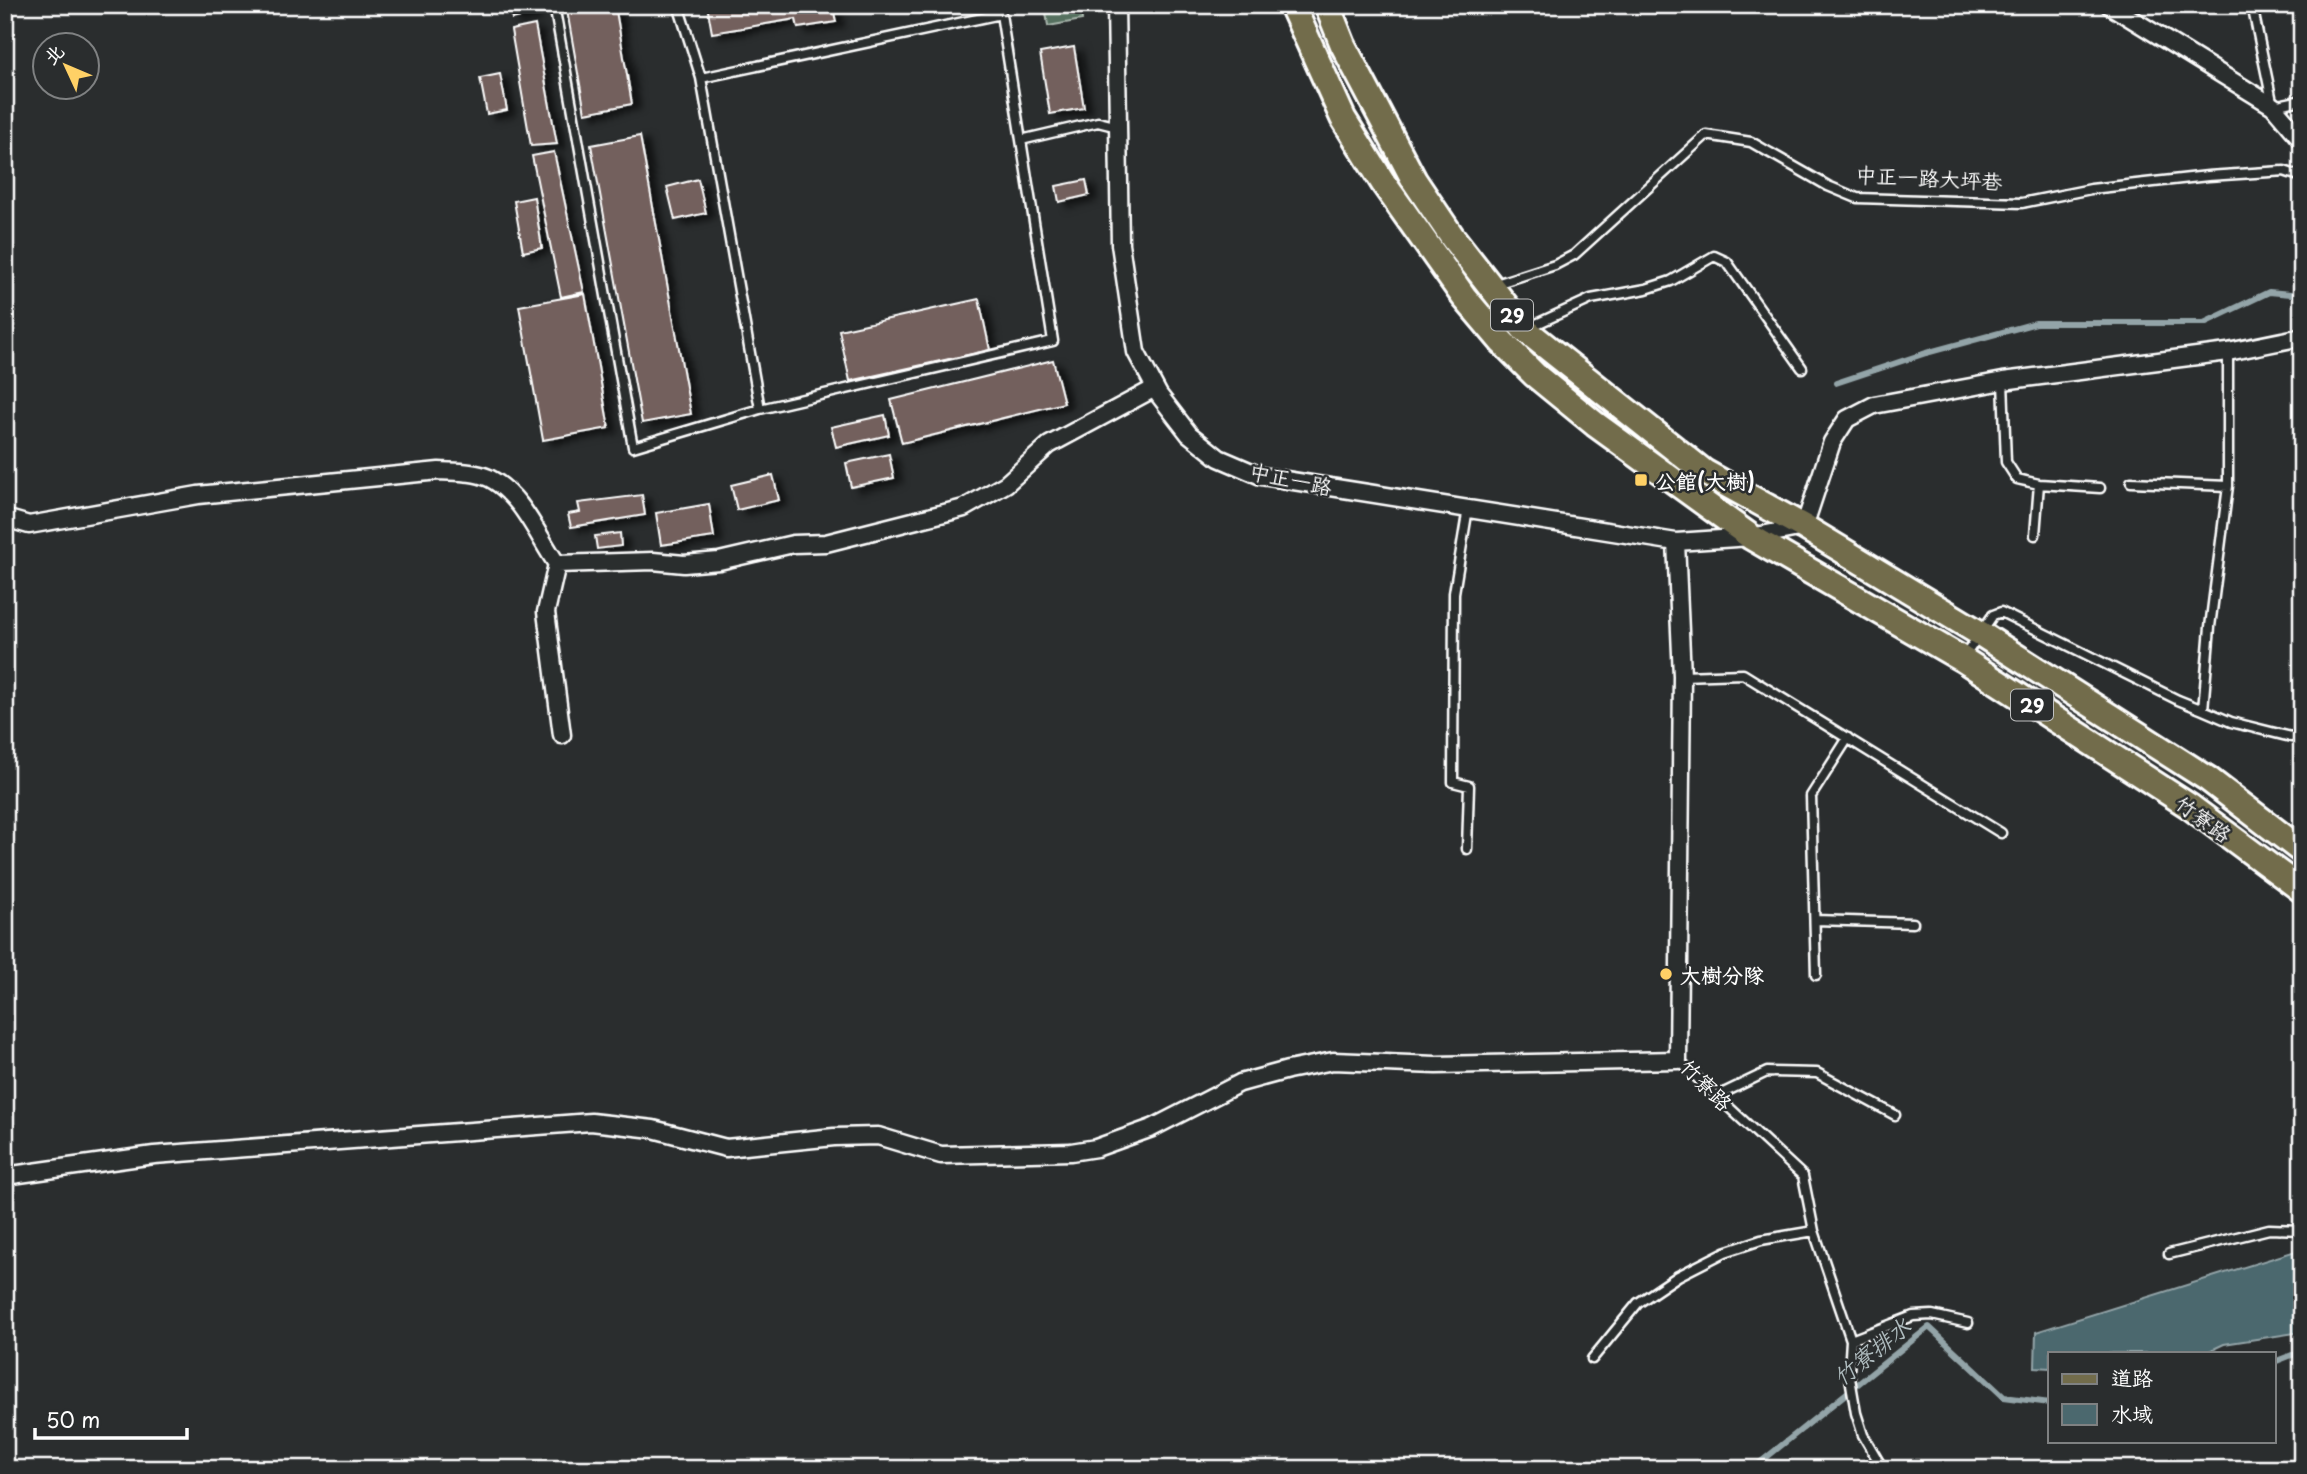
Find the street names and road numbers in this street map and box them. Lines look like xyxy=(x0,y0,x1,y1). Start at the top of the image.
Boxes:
street label: 中正一路大坪巷 xyxy=(1855,157,2003,197)
road number: 29 xyxy=(1491,300,1533,330)
street label: 中正一路 xyxy=(1247,454,1335,502)
road number: 29 xyxy=(2011,690,2053,720)
street label: 竹寮路 xyxy=(2169,787,2239,849)
street label: 竹寮路 xyxy=(1673,1050,1741,1118)

